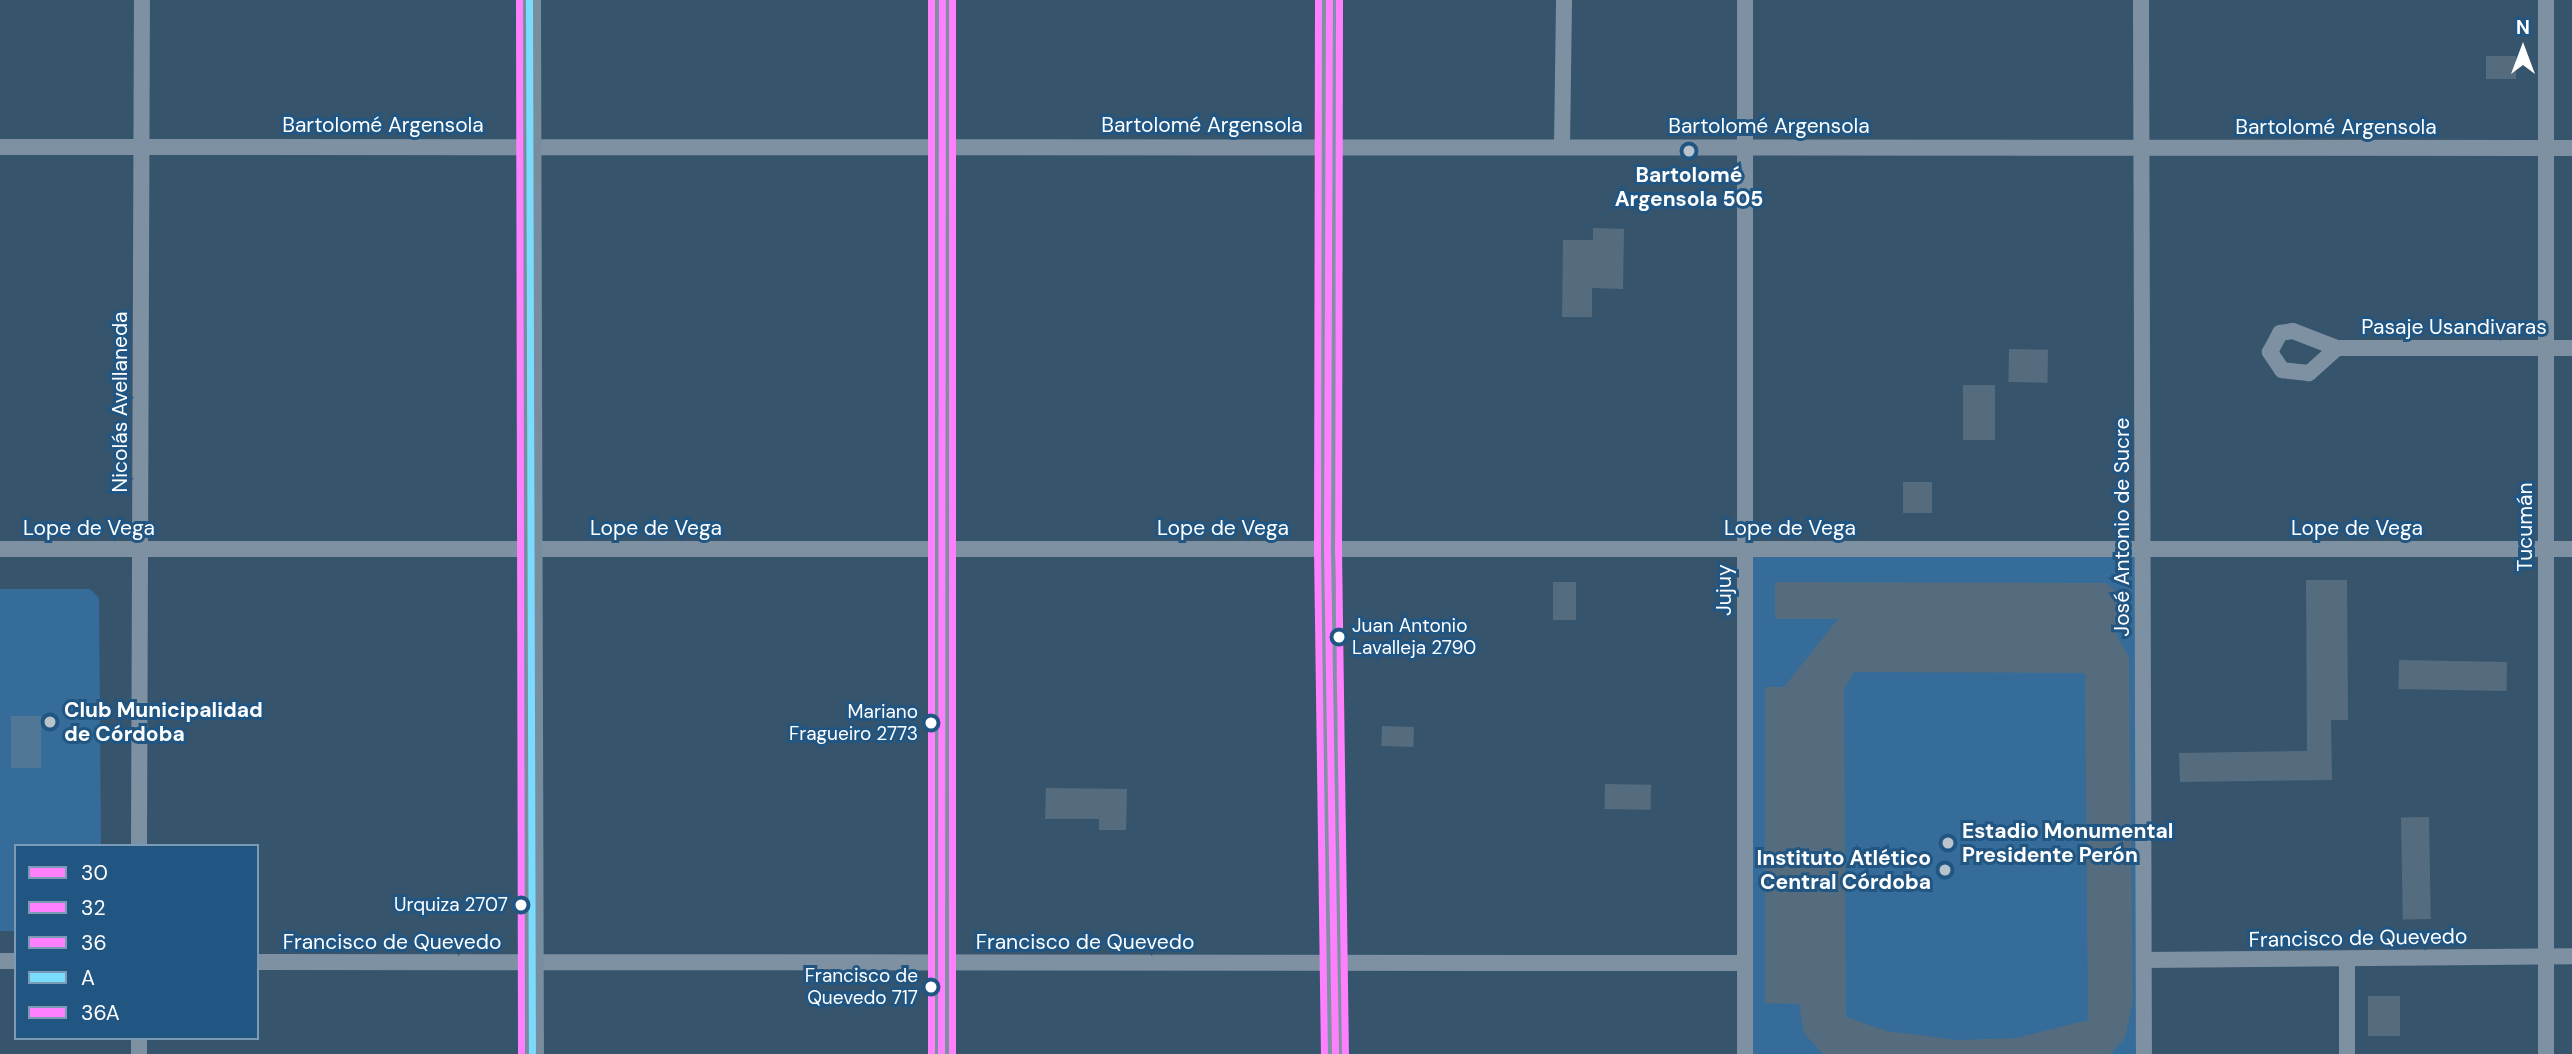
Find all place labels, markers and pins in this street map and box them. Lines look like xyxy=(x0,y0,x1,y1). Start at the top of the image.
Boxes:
marker: Bartolomé Argensola 505 xyxy=(1681,143,1697,159)
place label: Bartolomé Argensola 505 xyxy=(1615,162,1763,212)
place label: Juan Antonio Lavalleja 2790 xyxy=(1352,615,1476,659)
marker: Juan Antonio Lavalleja 2790 xyxy=(1332,630,1346,644)
place label: Club Municipalidad de Córdoba xyxy=(64,697,263,747)
place label: Mariano Fragueiro 2773 xyxy=(789,701,918,745)
marker: Club Municipalidad de Córdoba xyxy=(42,714,58,730)
marker: Mariano Fragueiro 2773 xyxy=(924,716,938,730)
place label: Estadio Monumental Presidente Perón xyxy=(1962,818,2173,868)
marker: Estadio Monumental Presidente Perón xyxy=(1940,835,1956,851)
place label: Instituto Atlético Central Córdoba xyxy=(1757,845,1931,895)
marker: Instituto Atlético Central Córdoba xyxy=(1937,862,1953,878)
place label: Urquiza 2707 xyxy=(394,894,508,916)
marker: Urquiza 2707 xyxy=(514,898,528,912)
place label: Francisco de Quevedo 717 xyxy=(805,965,918,1009)
marker: Francisco de Quevedo 717 xyxy=(924,980,938,994)

